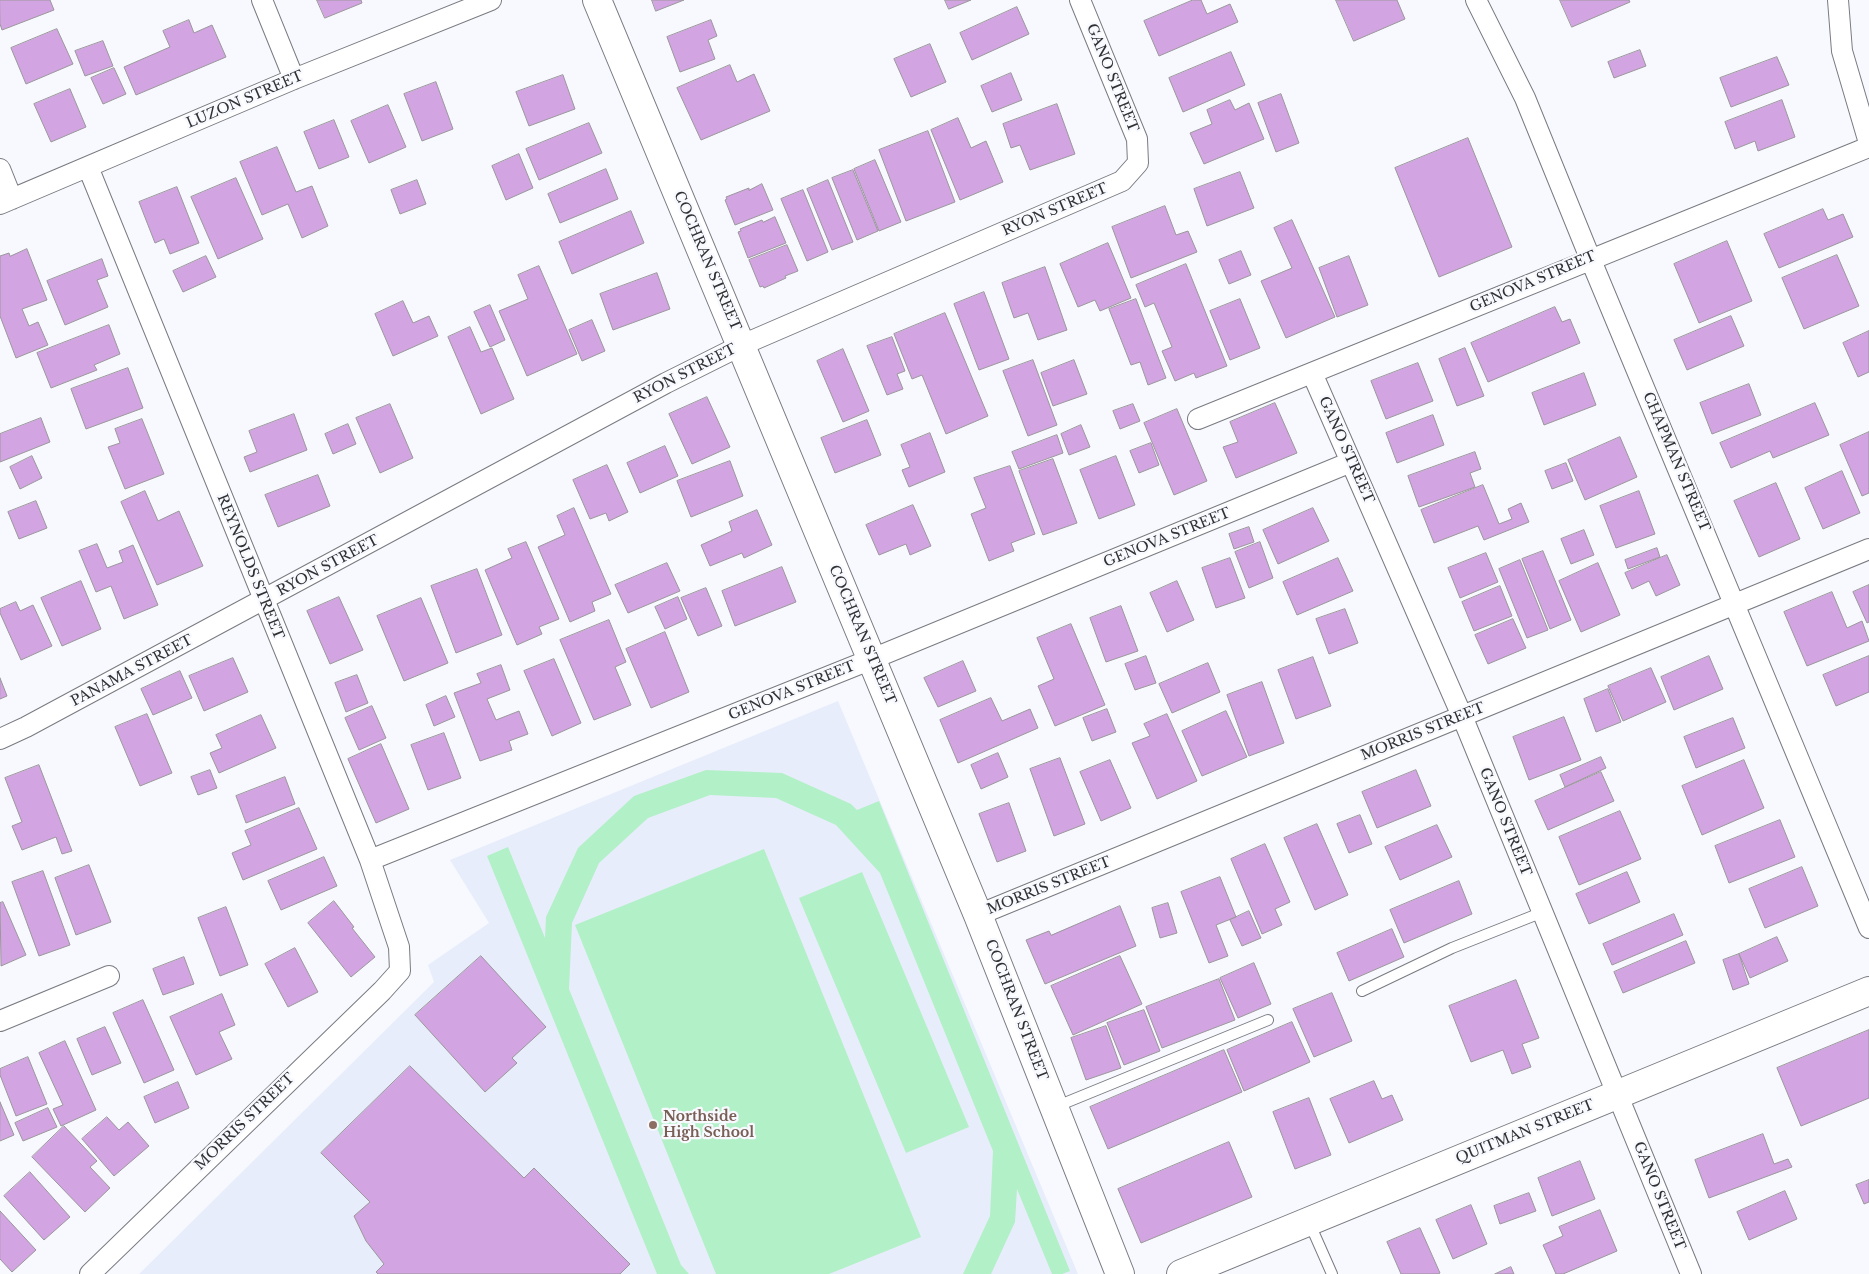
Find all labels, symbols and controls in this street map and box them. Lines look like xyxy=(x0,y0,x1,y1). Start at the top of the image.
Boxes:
street label: GANO STREET xyxy=(1083,21,1141,135)
street label: LUZON STREET xyxy=(184,68,306,132)
street label: RYON STREET xyxy=(1000,180,1110,240)
street label: COCHRAN STREET xyxy=(670,189,744,333)
street label: GENOVA STREET xyxy=(1468,248,1598,316)
street label: RYON STREET xyxy=(631,341,739,407)
street label: CHAPMAN STREET xyxy=(1639,390,1713,534)
street label: GANO STREET xyxy=(1315,394,1377,506)
street label: REYNOLDS STREET xyxy=(213,492,287,642)
street label: GENOVA STREET xyxy=(1101,505,1233,571)
street label: RYON STREET xyxy=(274,532,382,600)
street label: COCHRAN STREET xyxy=(825,563,899,707)
street label: PANAMA STREET xyxy=(68,632,196,710)
street label: GENOVA STREET xyxy=(726,658,858,724)
street label: MORRIS STREET xyxy=(1359,700,1487,764)
street label: GANO STREET xyxy=(1476,765,1534,879)
street label: MORRIS STREET xyxy=(985,854,1113,918)
street label: COCHRAN STREET xyxy=(981,937,1051,1083)
street label: MORRIS STREET xyxy=(192,1070,298,1174)
street label: QUITMAN STREET xyxy=(1453,1097,1597,1167)
place label: Northside High School xyxy=(663,1109,754,1142)
marker: Northside High School xyxy=(647,1119,659,1131)
street label: GANO STREET xyxy=(1630,1139,1688,1253)

